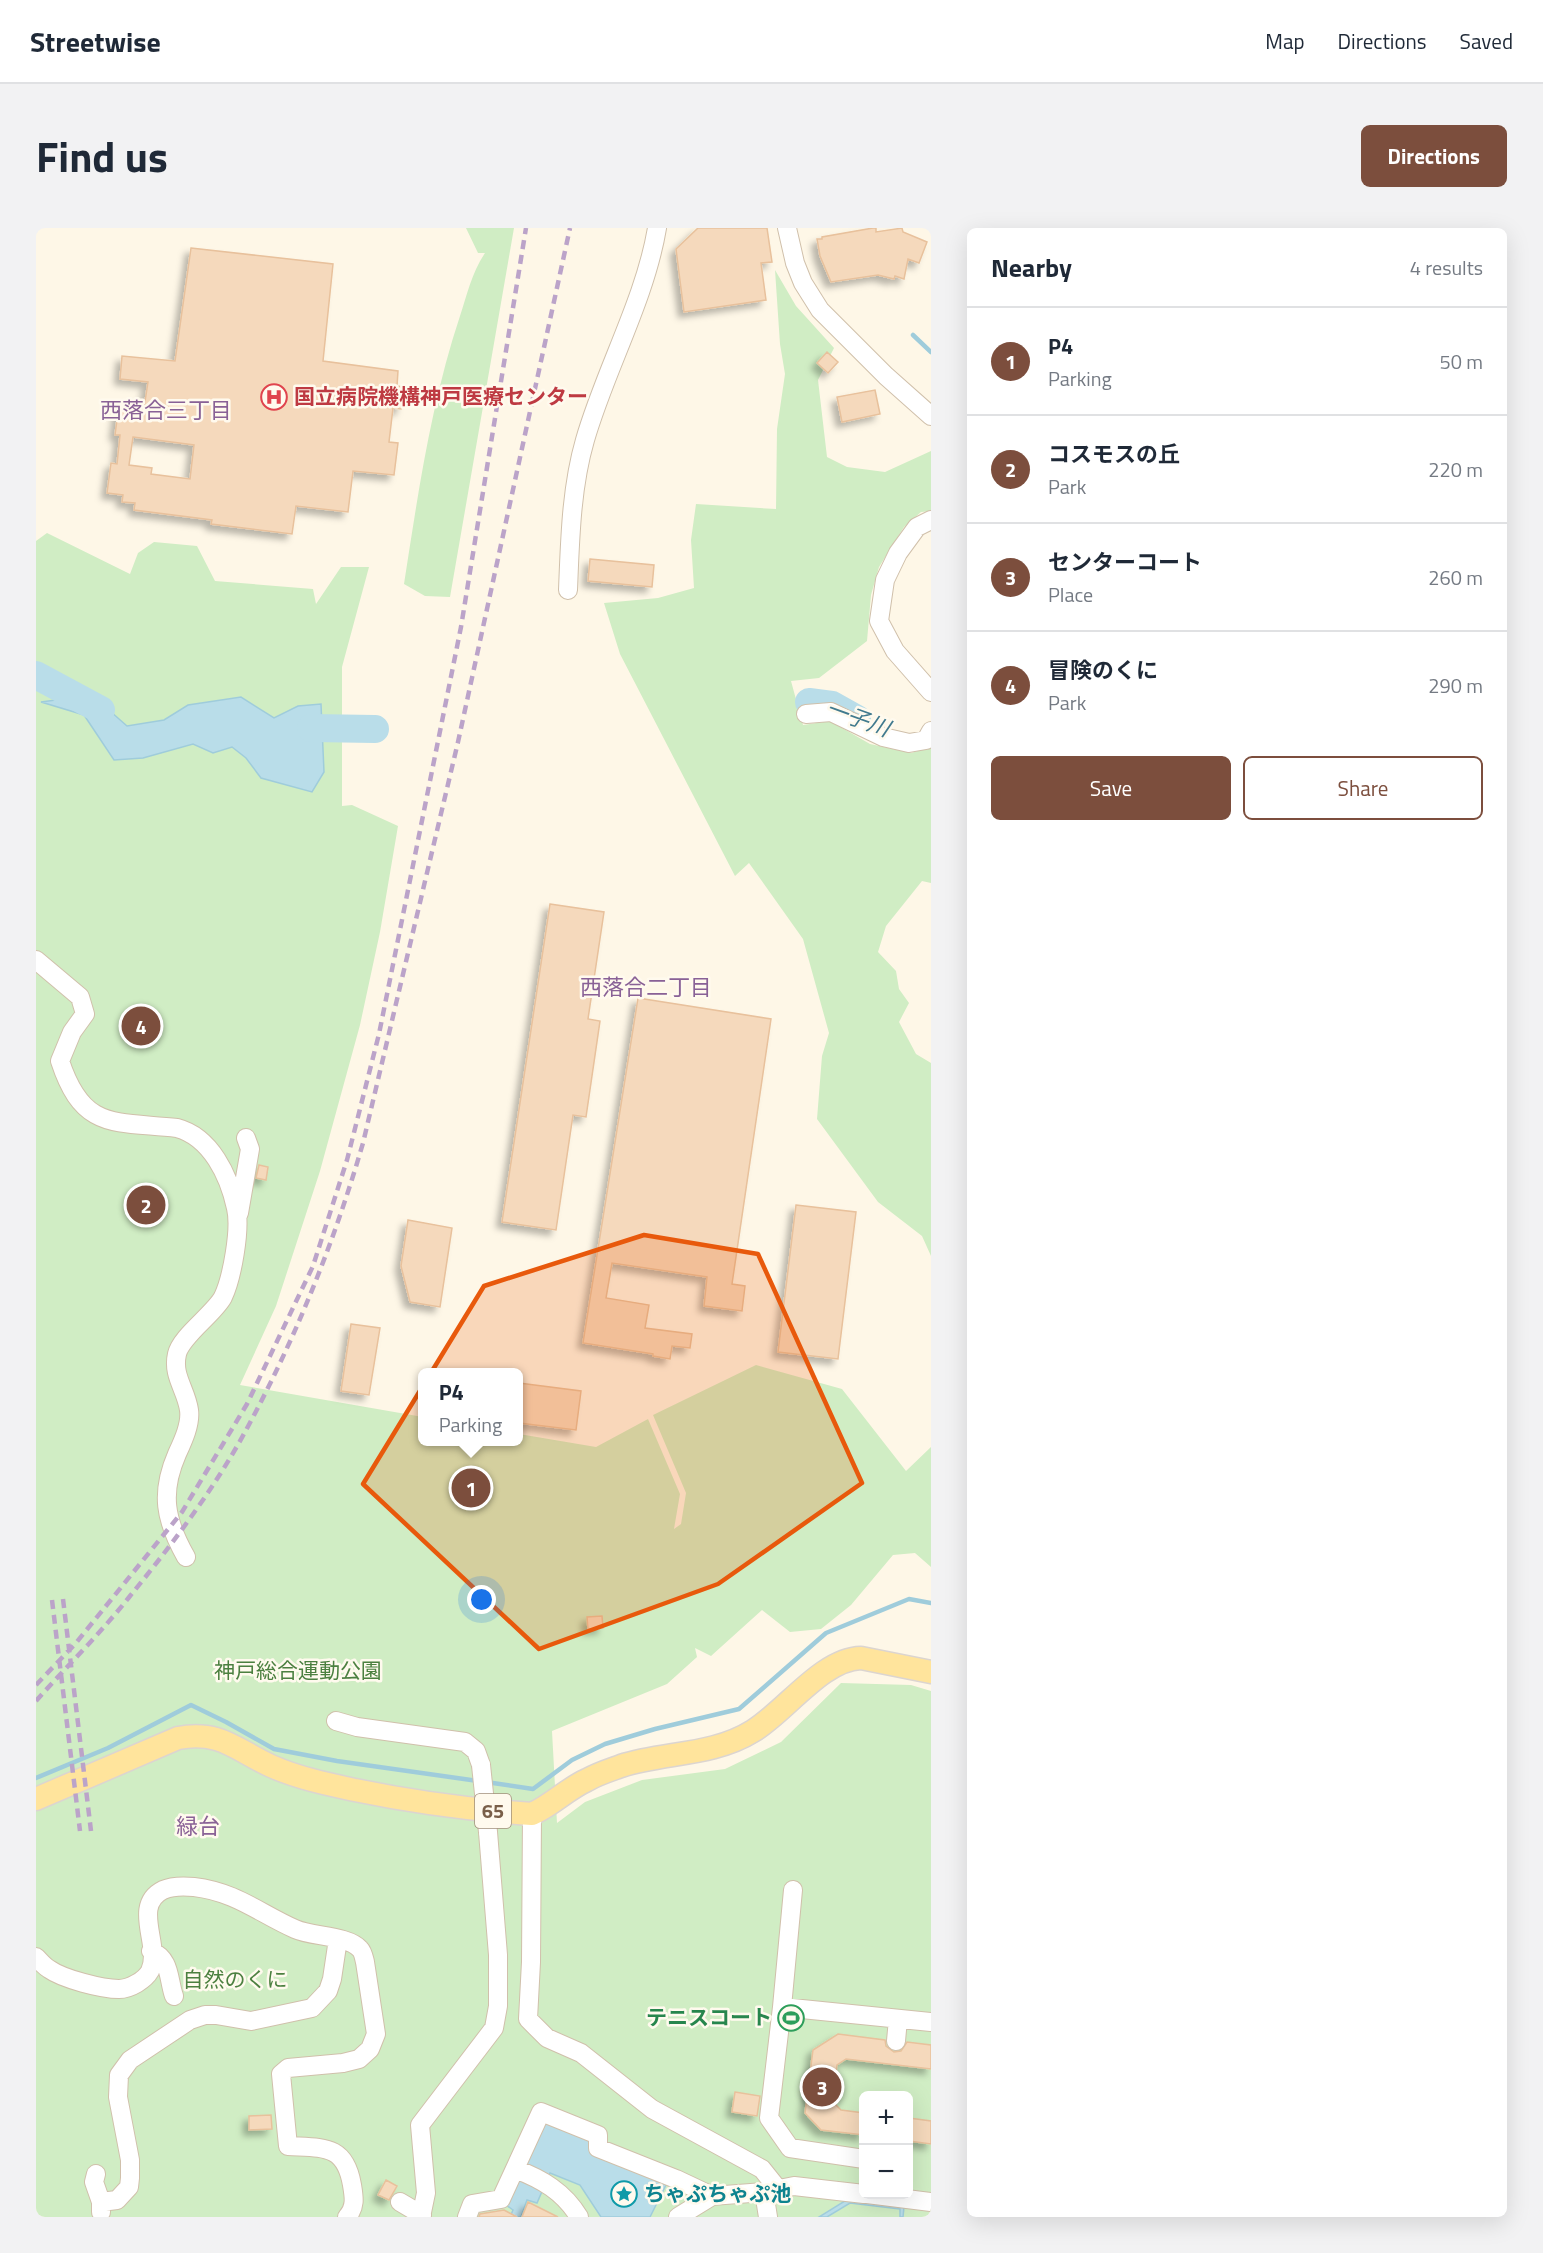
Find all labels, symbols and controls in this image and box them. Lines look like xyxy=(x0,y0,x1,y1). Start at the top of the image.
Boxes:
text: Streetwise xyxy=(30,20,161,63)
text: Map xyxy=(1265,25,1305,57)
text: Directions xyxy=(1338,25,1427,57)
text: Saved xyxy=(1460,25,1513,57)
text: Find us xyxy=(36,124,168,188)
button: Directions xyxy=(1361,125,1507,187)
text: Nearby xyxy=(991,248,1072,287)
text: 4 results xyxy=(1410,252,1483,283)
text: P4 xyxy=(1048,329,1073,363)
text: 1 xyxy=(1005,346,1016,377)
text: 50 m xyxy=(1439,346,1483,377)
text: Parking xyxy=(1048,363,1112,394)
place label: 国立病院機構神戸医療センター xyxy=(294,380,588,412)
hospital icon: 国立病院機構神戸医療センター xyxy=(259,382,289,412)
district label: 西落合三丁目 xyxy=(100,393,232,427)
text: コスモスの丘 xyxy=(1048,437,1180,471)
text: 2 xyxy=(1005,454,1016,485)
text: 220 m xyxy=(1428,454,1483,485)
text: Park xyxy=(1048,471,1086,502)
text: センターコート xyxy=(1048,545,1202,579)
text: 3 xyxy=(1005,562,1016,593)
text: 260 m xyxy=(1428,562,1483,593)
text: Place xyxy=(1048,579,1093,610)
text: 冒険のくに xyxy=(1048,653,1158,687)
text: 4 xyxy=(1005,670,1016,701)
text: 290 m xyxy=(1428,670,1483,701)
text: Park xyxy=(1048,687,1086,718)
water label: 一子川 xyxy=(821,691,897,746)
button: Save xyxy=(991,756,1231,820)
button: Share xyxy=(1243,756,1483,820)
district label: 西落合二丁目 xyxy=(580,970,712,1004)
pin: 4 xyxy=(122,1004,160,1048)
pin: 2 xyxy=(126,1182,166,1228)
popup xyxy=(418,1368,523,1446)
text: P4 xyxy=(439,1375,464,1409)
text: Parking xyxy=(439,1409,502,1440)
pin: 1 xyxy=(452,1466,490,1510)
your location xyxy=(467,1585,496,1614)
park label: 神戸総合運動公園 xyxy=(214,1654,382,1686)
road number: 65 xyxy=(475,1794,511,1828)
district label: 緑台 xyxy=(176,1809,220,1843)
park label: 自然のくに xyxy=(183,1963,288,1995)
place label: テニスコート xyxy=(646,2001,772,2033)
sports icon: テニスコート xyxy=(776,2003,806,2033)
pin: 3 xyxy=(802,2064,842,2110)
map controls xyxy=(859,2091,913,2199)
button: + xyxy=(859,2091,913,2145)
button: − xyxy=(859,2145,913,2199)
place label: ちゃぷちゃぷ池 xyxy=(644,2177,791,2209)
place icon: ちゃぷちゃぷ池 xyxy=(609,2179,639,2209)

